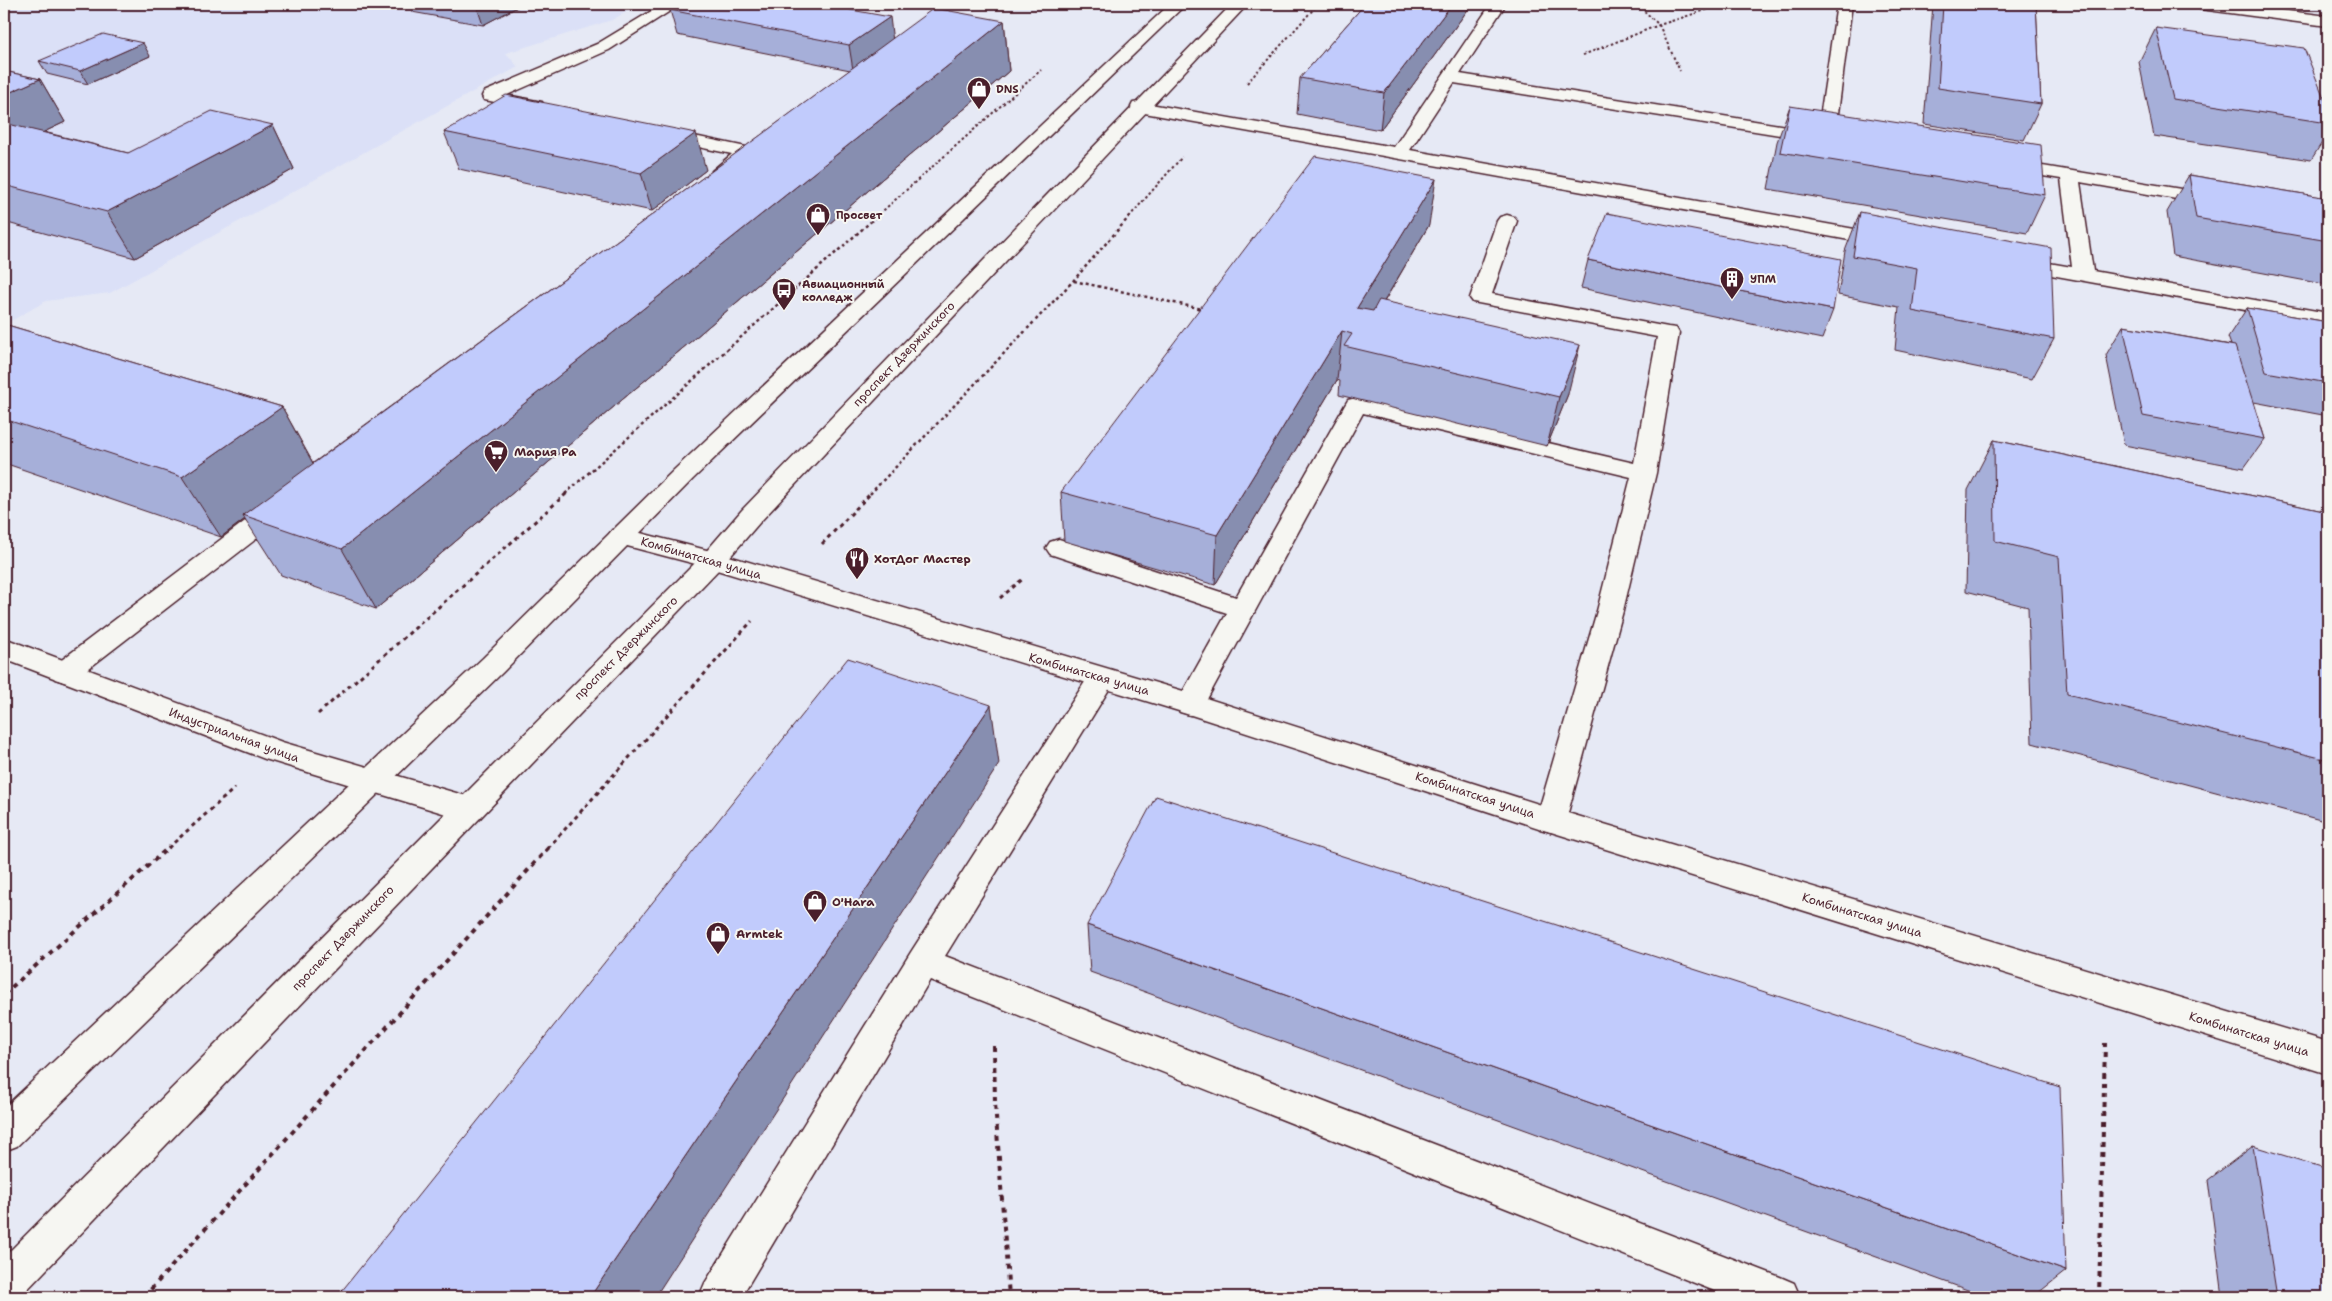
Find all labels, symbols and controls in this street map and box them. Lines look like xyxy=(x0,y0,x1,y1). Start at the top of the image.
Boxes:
shop icon: DNS xyxy=(966,76,992,110)
place label: DNS xyxy=(996,82,1019,97)
shop icon: Просвет xyxy=(805,202,831,236)
place label: Просвет xyxy=(836,208,883,223)
building icon: УПМ xyxy=(1719,266,1745,300)
place label: УПМ xyxy=(1750,272,1776,287)
bus stop icon: Авиационный колледж xyxy=(771,277,797,311)
place label: Авиационный колледж xyxy=(802,277,885,305)
street label: проспект Дзержинского xyxy=(849,298,959,410)
supermarket icon: Мария Ра xyxy=(483,439,509,473)
place label: Мария Ра xyxy=(514,444,577,460)
street label: Комбинатская улица xyxy=(639,533,764,583)
restaurant icon: ХотДог Мастер xyxy=(844,546,870,580)
place label: ХотДог Мастер xyxy=(874,551,971,567)
street label: проспект Дзержинского xyxy=(571,593,681,703)
street label: Комбинатская улица xyxy=(1027,649,1152,699)
street label: Индустриальная улица xyxy=(167,704,302,766)
street label: Комбинатская улица xyxy=(1413,768,1537,822)
street label: проспект Дзержинского xyxy=(288,882,398,994)
shop icon: O'Hara xyxy=(802,889,828,923)
street label: Комбинатская улица xyxy=(1800,889,1925,941)
place label: O'Hara xyxy=(832,894,875,910)
shop icon: Armtek xyxy=(705,921,731,955)
place label: Armtek xyxy=(736,926,783,942)
street label: Комбинатская улица xyxy=(2187,1008,2312,1060)

